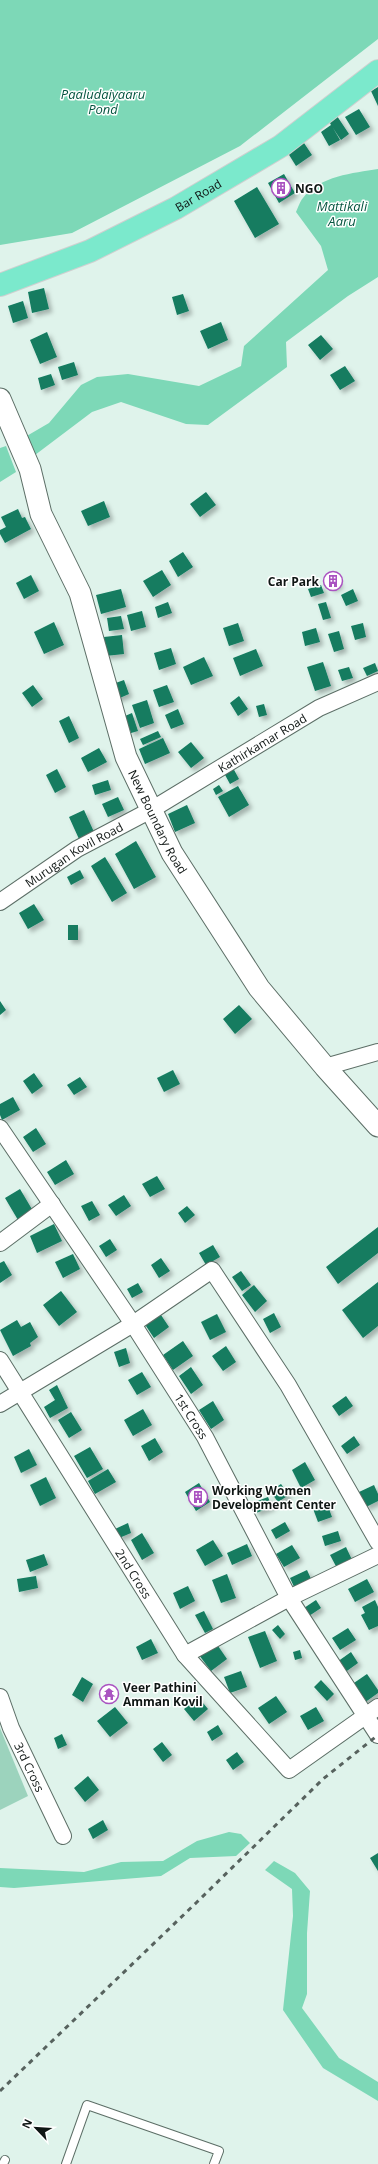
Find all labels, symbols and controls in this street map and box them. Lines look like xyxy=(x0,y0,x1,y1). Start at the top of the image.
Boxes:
water label: Paaludaiyaaru Pond xyxy=(61,85,146,118)
street label: Bar Road xyxy=(172,175,224,215)
building icon: NGO xyxy=(270,177,292,199)
place label: NGO xyxy=(295,180,323,197)
water label: Mattikali Aaru xyxy=(317,197,368,230)
building icon: Car Park xyxy=(322,570,344,592)
place label: Car Park xyxy=(268,573,320,590)
street label: Kathirkamar Road xyxy=(214,709,310,776)
street label: New Boundary Road xyxy=(125,767,192,877)
street label: Murugan Kovil Road xyxy=(21,818,126,891)
street label: 1st Cross xyxy=(171,1390,213,1442)
place label: Working Women Development Center xyxy=(212,1482,337,1513)
building icon: Working Women Development Center xyxy=(187,1486,209,1508)
street label: 2nd Cross xyxy=(112,1545,156,1602)
place label: Veer Pathini Amman Kovil xyxy=(123,1679,203,1710)
temple icon: Veer Pathini Amman Kovil xyxy=(98,1683,120,1705)
street label: 3rd Cross xyxy=(10,1739,49,1795)
north arrow xyxy=(16,2108,56,2148)
text: N xyxy=(18,2116,35,2131)

